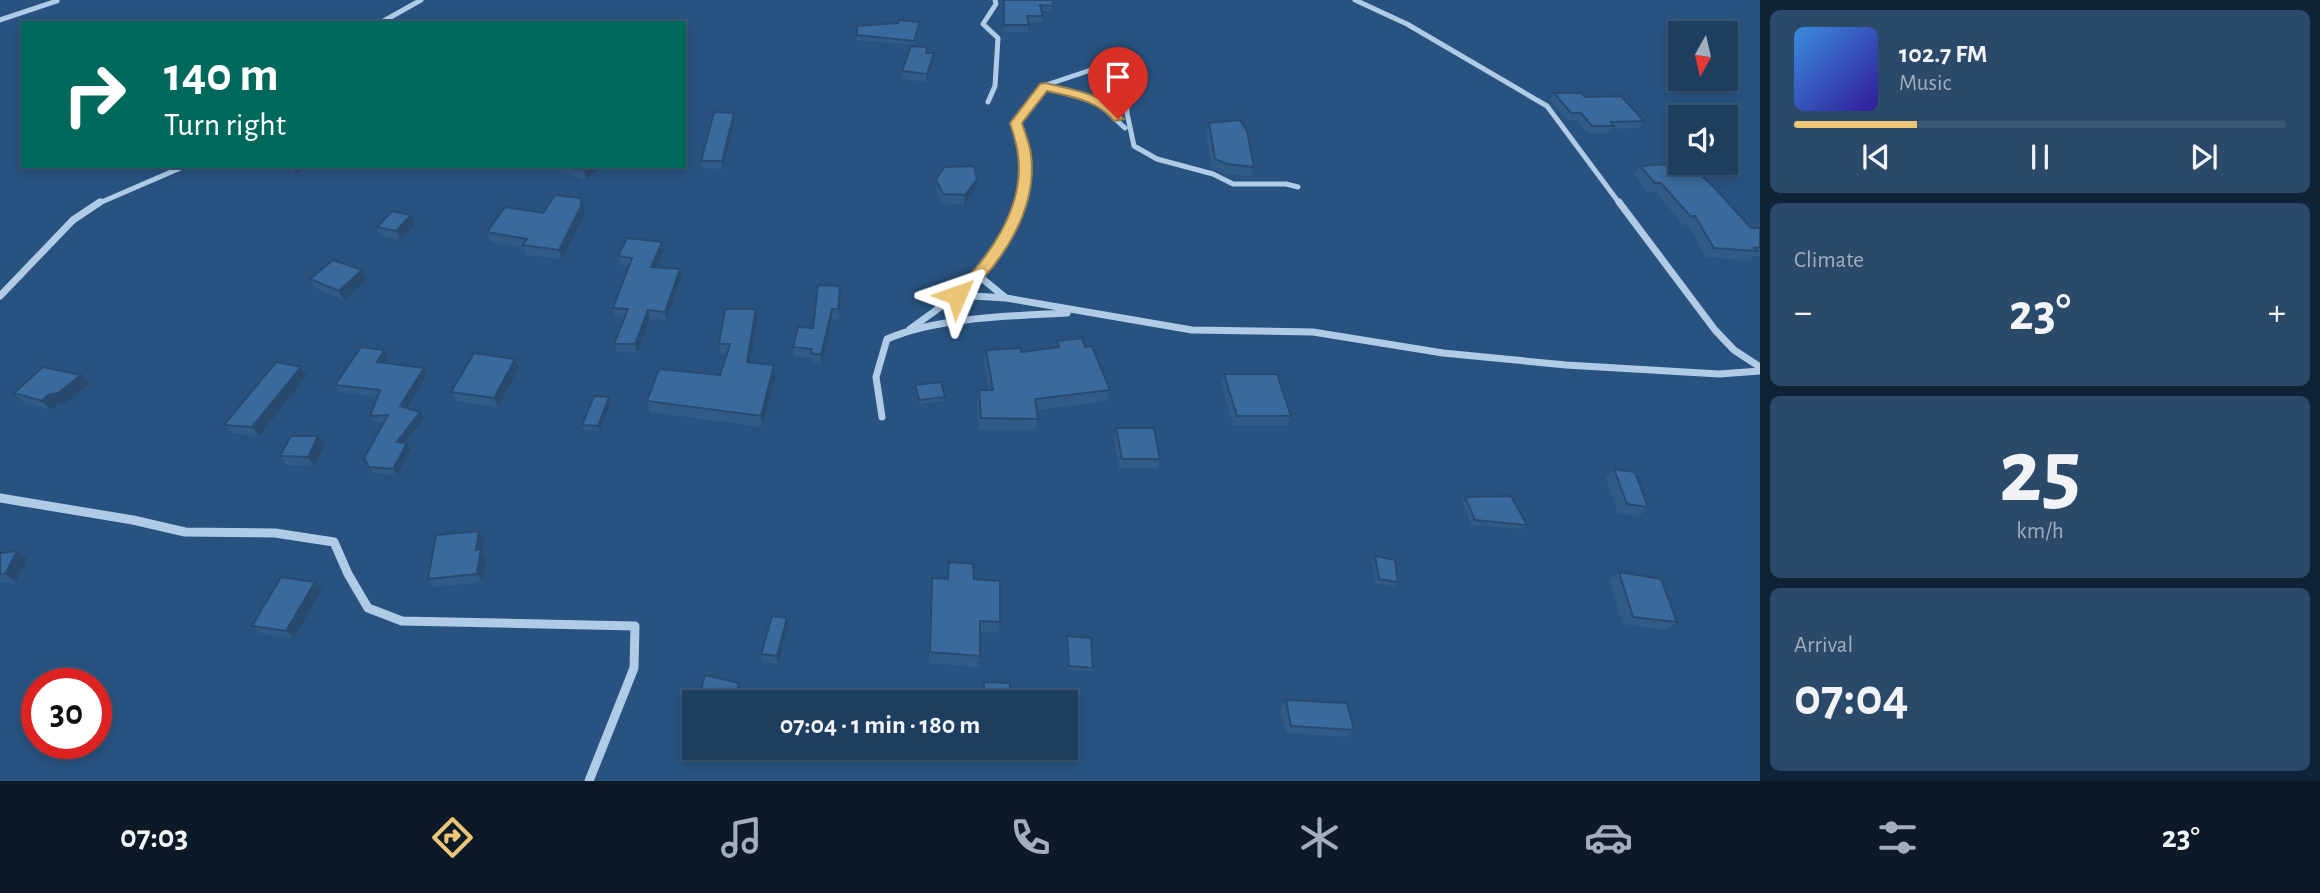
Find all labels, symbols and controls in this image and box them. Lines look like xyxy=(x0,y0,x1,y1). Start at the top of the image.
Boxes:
north arrow xyxy=(1668,21,1738,91)
map controls xyxy=(1668,21,1738,175)
text: 102.7 FM xyxy=(1899,41,1988,67)
pin xyxy=(1088,47,1148,119)
icon: right xyxy=(49,49,140,140)
text: 140 m xyxy=(164,51,279,100)
icon: arrive xyxy=(1099,58,1137,96)
text: Music xyxy=(1899,72,1951,95)
button: sound xyxy=(1668,105,1738,175)
text: Turn right xyxy=(164,109,286,141)
icon: previous xyxy=(1857,138,1895,176)
icon: pause xyxy=(2021,138,2059,176)
icon: next xyxy=(2185,138,2223,176)
text: Climate xyxy=(1794,249,1864,272)
position arrow xyxy=(920,258,994,332)
text: 23° xyxy=(2009,287,2071,339)
text: − xyxy=(1794,294,1812,332)
text: + xyxy=(2268,294,2286,332)
text: 25 xyxy=(1999,427,2081,518)
text: km/h xyxy=(2016,520,2064,543)
text: Arrival xyxy=(1794,634,1853,657)
speed limit sign: 30 xyxy=(21,668,112,759)
text: 07:04 xyxy=(1794,672,1909,724)
text: 07:04 · 1 min · 180 m xyxy=(780,712,980,738)
icon: directions xyxy=(428,813,477,862)
icon: music xyxy=(717,813,766,862)
icon: phone xyxy=(1006,813,1055,862)
icon: climate xyxy=(1295,813,1344,862)
icon: car xyxy=(1584,813,1633,862)
icon: filters xyxy=(1873,813,1922,862)
text: 07:03 xyxy=(120,821,188,853)
text: 23° xyxy=(2162,821,2200,853)

